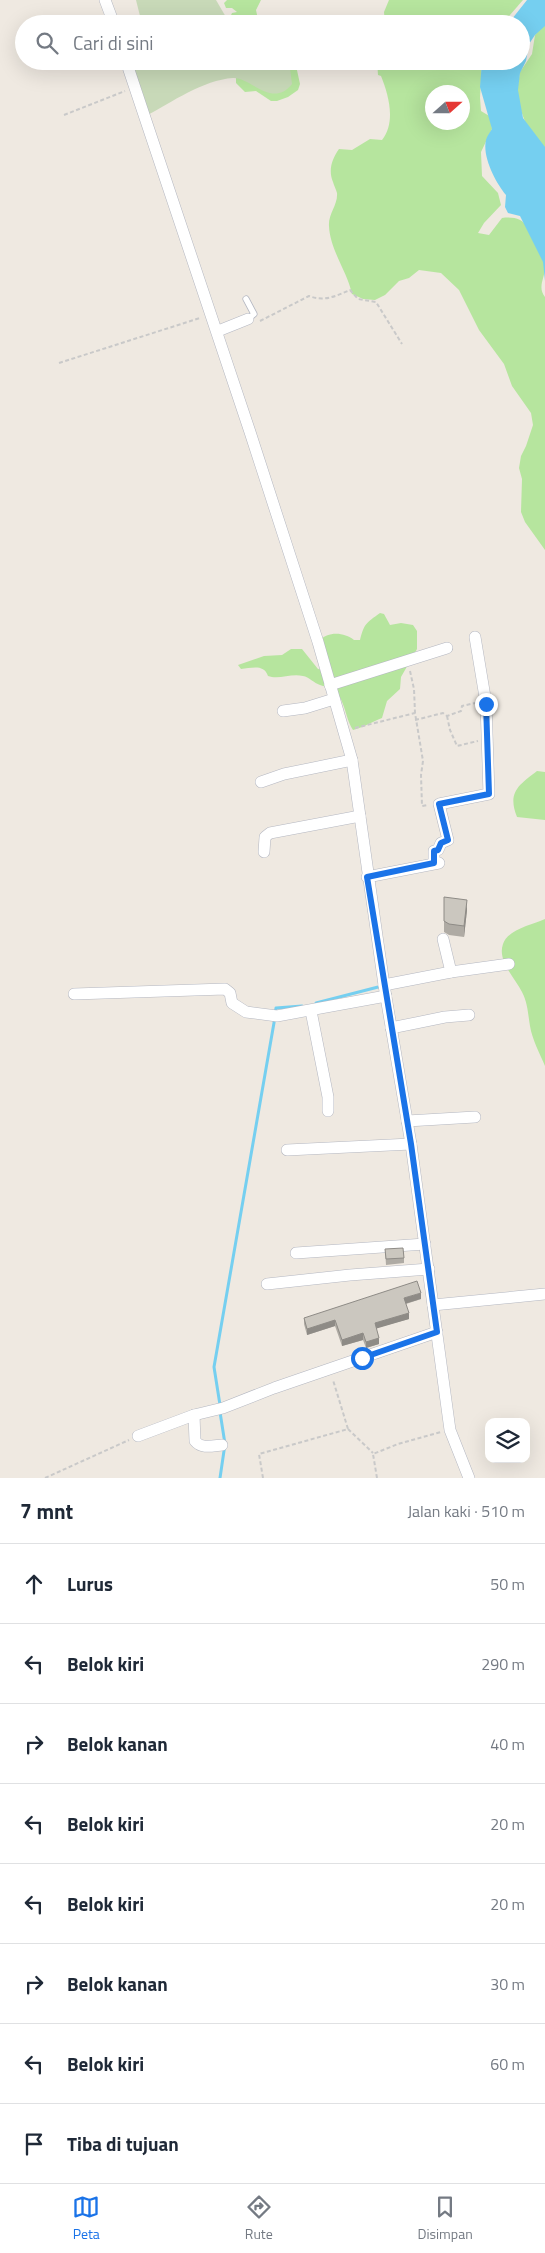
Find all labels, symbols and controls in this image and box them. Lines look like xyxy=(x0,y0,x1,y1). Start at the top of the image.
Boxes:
search box xyxy=(15,15,530,70)
text: Cari di sini xyxy=(73,28,154,57)
icon: search xyxy=(33,29,61,57)
north arrow xyxy=(425,85,470,130)
route end xyxy=(475,693,498,716)
route start xyxy=(351,1347,374,1370)
map controls xyxy=(485,1418,530,1463)
button: layers xyxy=(485,1418,530,1463)
text: 7 mnt xyxy=(20,1495,73,1527)
text: Jalan kaki · 510 m xyxy=(407,1499,525,1523)
text: Lurus xyxy=(67,1569,113,1598)
icon: ahead xyxy=(20,1570,48,1598)
text: 50 m xyxy=(490,1572,525,1596)
text: Belok kiri xyxy=(67,1649,144,1678)
icon: left xyxy=(20,1650,48,1678)
text: 290 m xyxy=(481,1652,525,1676)
text: Belok kanan xyxy=(67,1729,168,1758)
icon: right xyxy=(20,1730,48,1758)
text: 40 m xyxy=(490,1732,525,1756)
text: Belok kiri xyxy=(67,1809,144,1838)
icon: left xyxy=(20,1810,48,1838)
text: 20 m xyxy=(490,1812,525,1836)
text: Belok kiri xyxy=(67,1889,144,1918)
icon: left xyxy=(20,1890,48,1918)
text: 20 m xyxy=(490,1892,525,1916)
text: Belok kanan xyxy=(67,1969,168,1998)
icon: right xyxy=(20,1970,48,1998)
text: 30 m xyxy=(490,1972,525,1996)
text: Belok kiri xyxy=(67,2049,144,2078)
icon: left xyxy=(20,2050,48,2078)
text: 60 m xyxy=(490,2052,525,2076)
text: Tiba di tujuan xyxy=(67,2129,179,2158)
icon: arrive xyxy=(20,2130,48,2158)
tab: Peta xyxy=(72,2193,100,2244)
tab: Rute xyxy=(245,2193,273,2244)
tab: Disimpan xyxy=(417,2193,473,2244)

